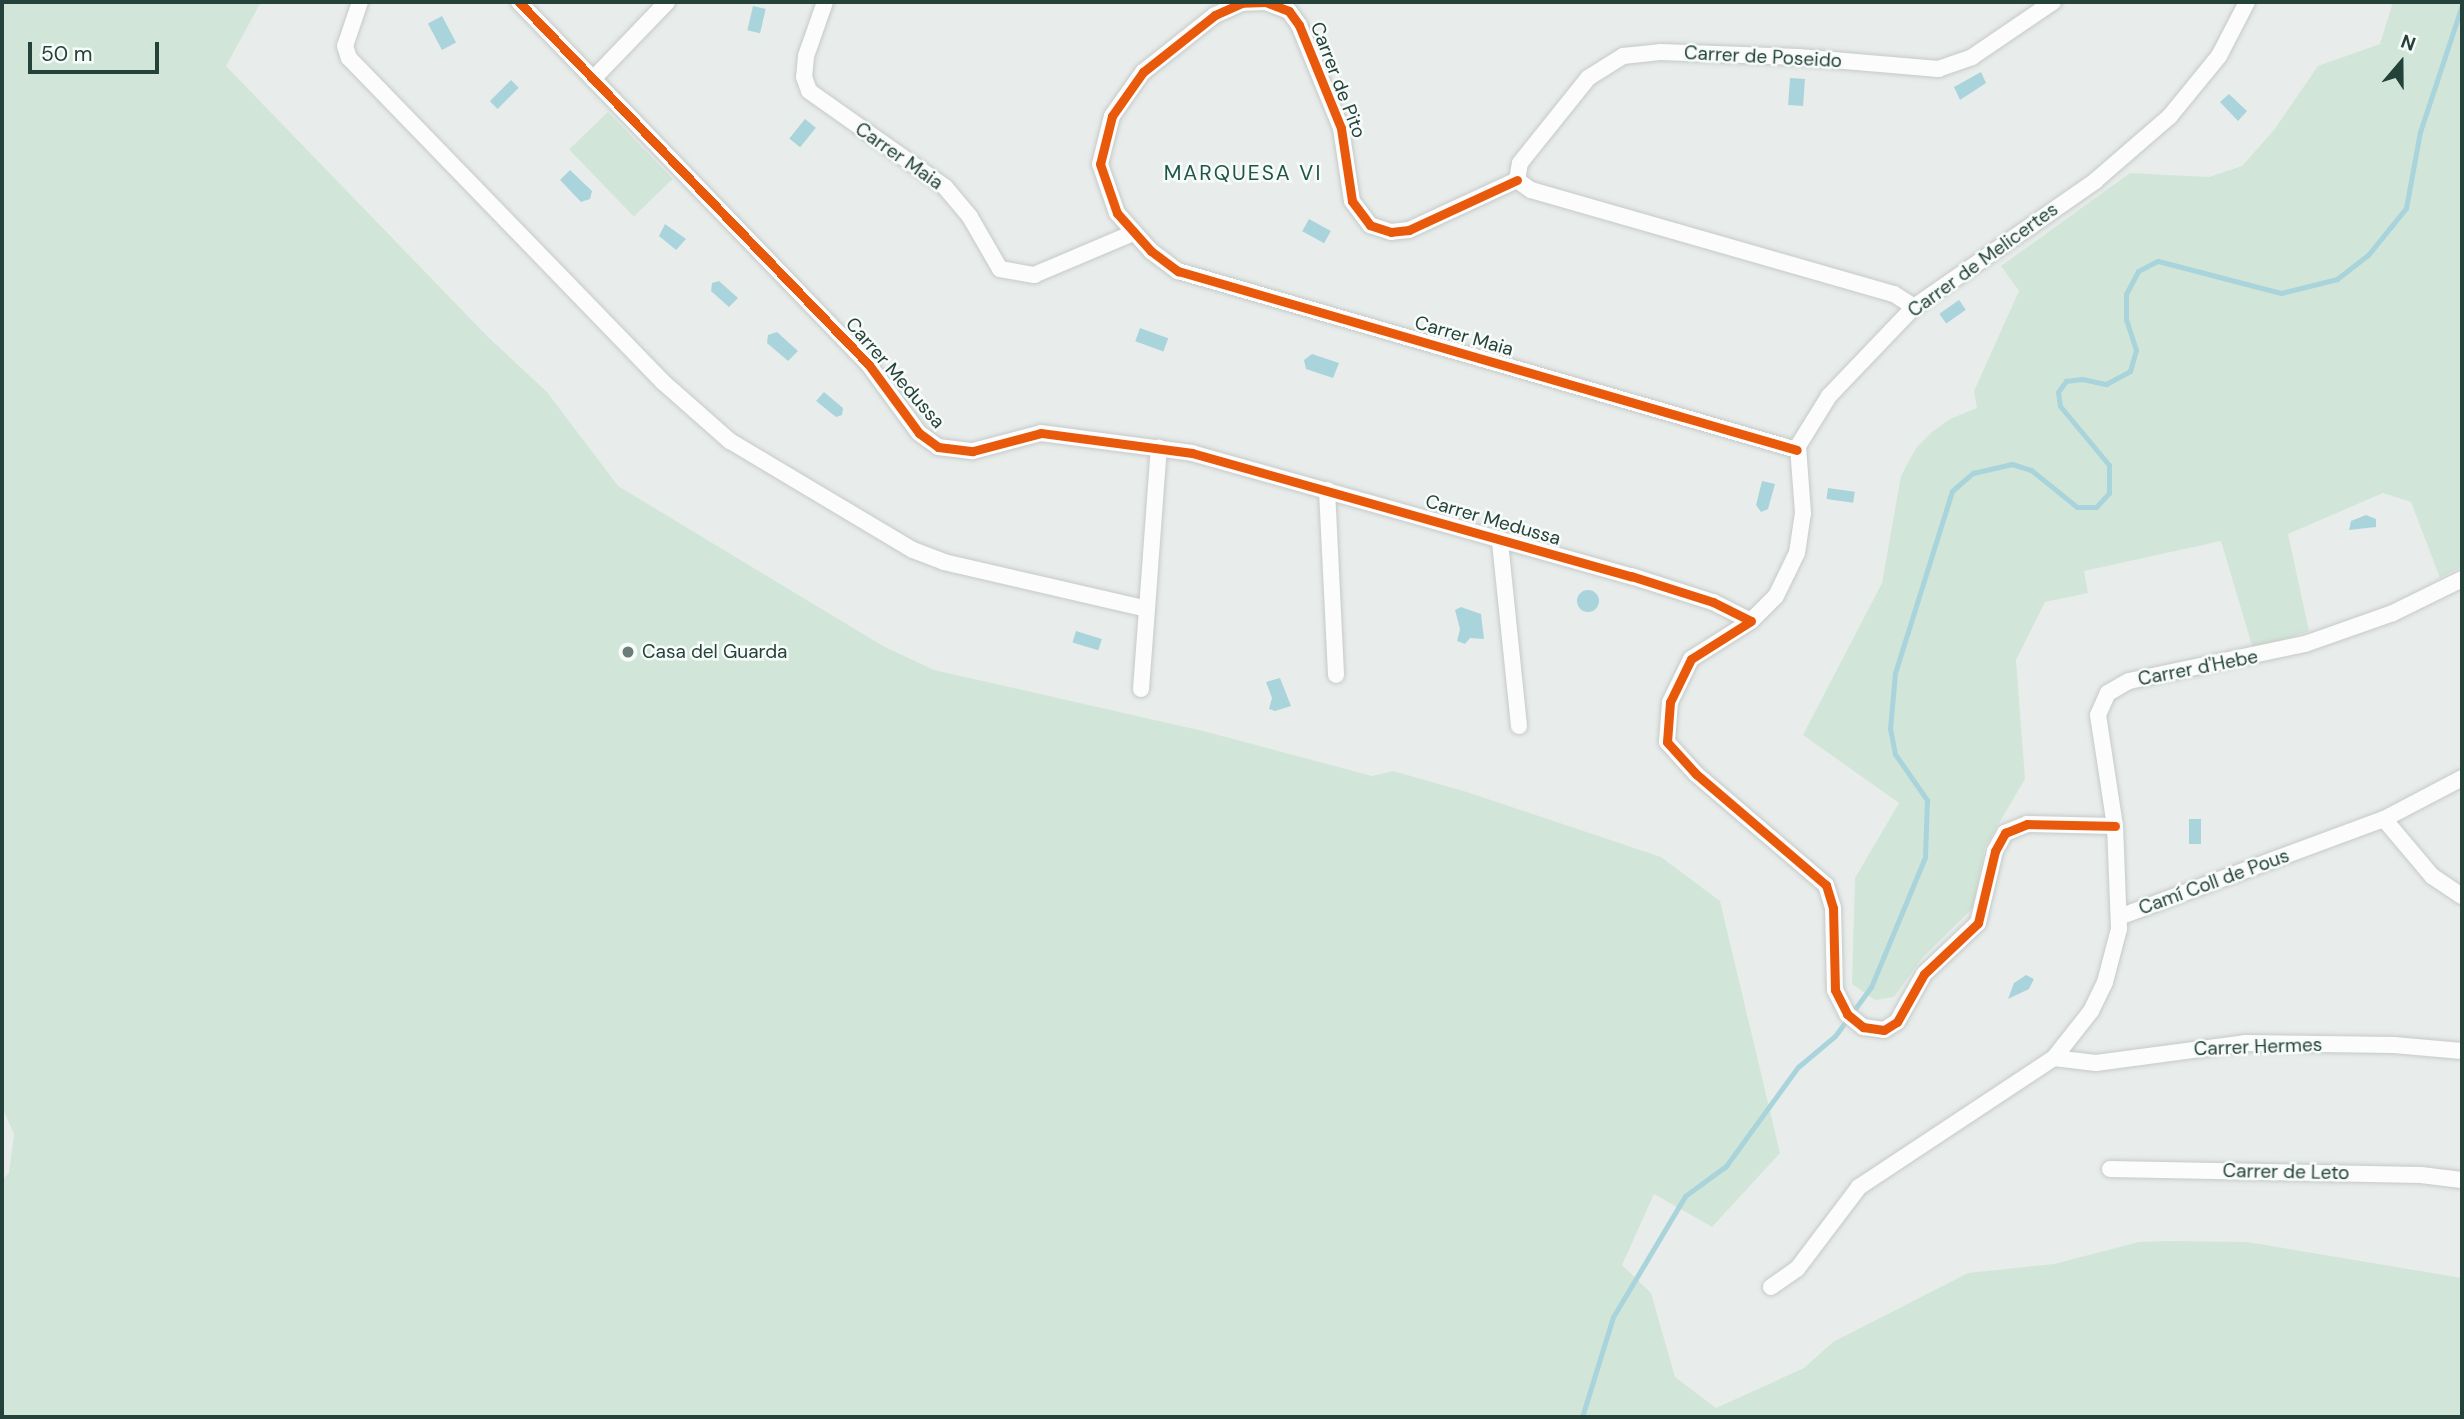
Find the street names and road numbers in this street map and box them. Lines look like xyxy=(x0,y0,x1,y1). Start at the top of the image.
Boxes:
street label: Carrer de Pito xyxy=(1305,19,1371,141)
street label: Carrer de Poseido xyxy=(1683,41,1843,73)
street label: Carrer Maia xyxy=(851,117,947,195)
street label: Carrer de Melicertes xyxy=(1903,198,2063,322)
street label: Carrer Maia xyxy=(1412,311,1516,361)
street label: Carrer Medussa xyxy=(841,313,949,433)
street label: Carrer Medussa xyxy=(1423,490,1563,550)
street label: Carrer d'Hebe xyxy=(2136,645,2260,691)
street label: Camí Coll de Pous xyxy=(2136,844,2292,920)
street label: Carrer Hermes xyxy=(2193,1033,2323,1061)
street label: Carrer de Leto xyxy=(2222,1159,2350,1185)

